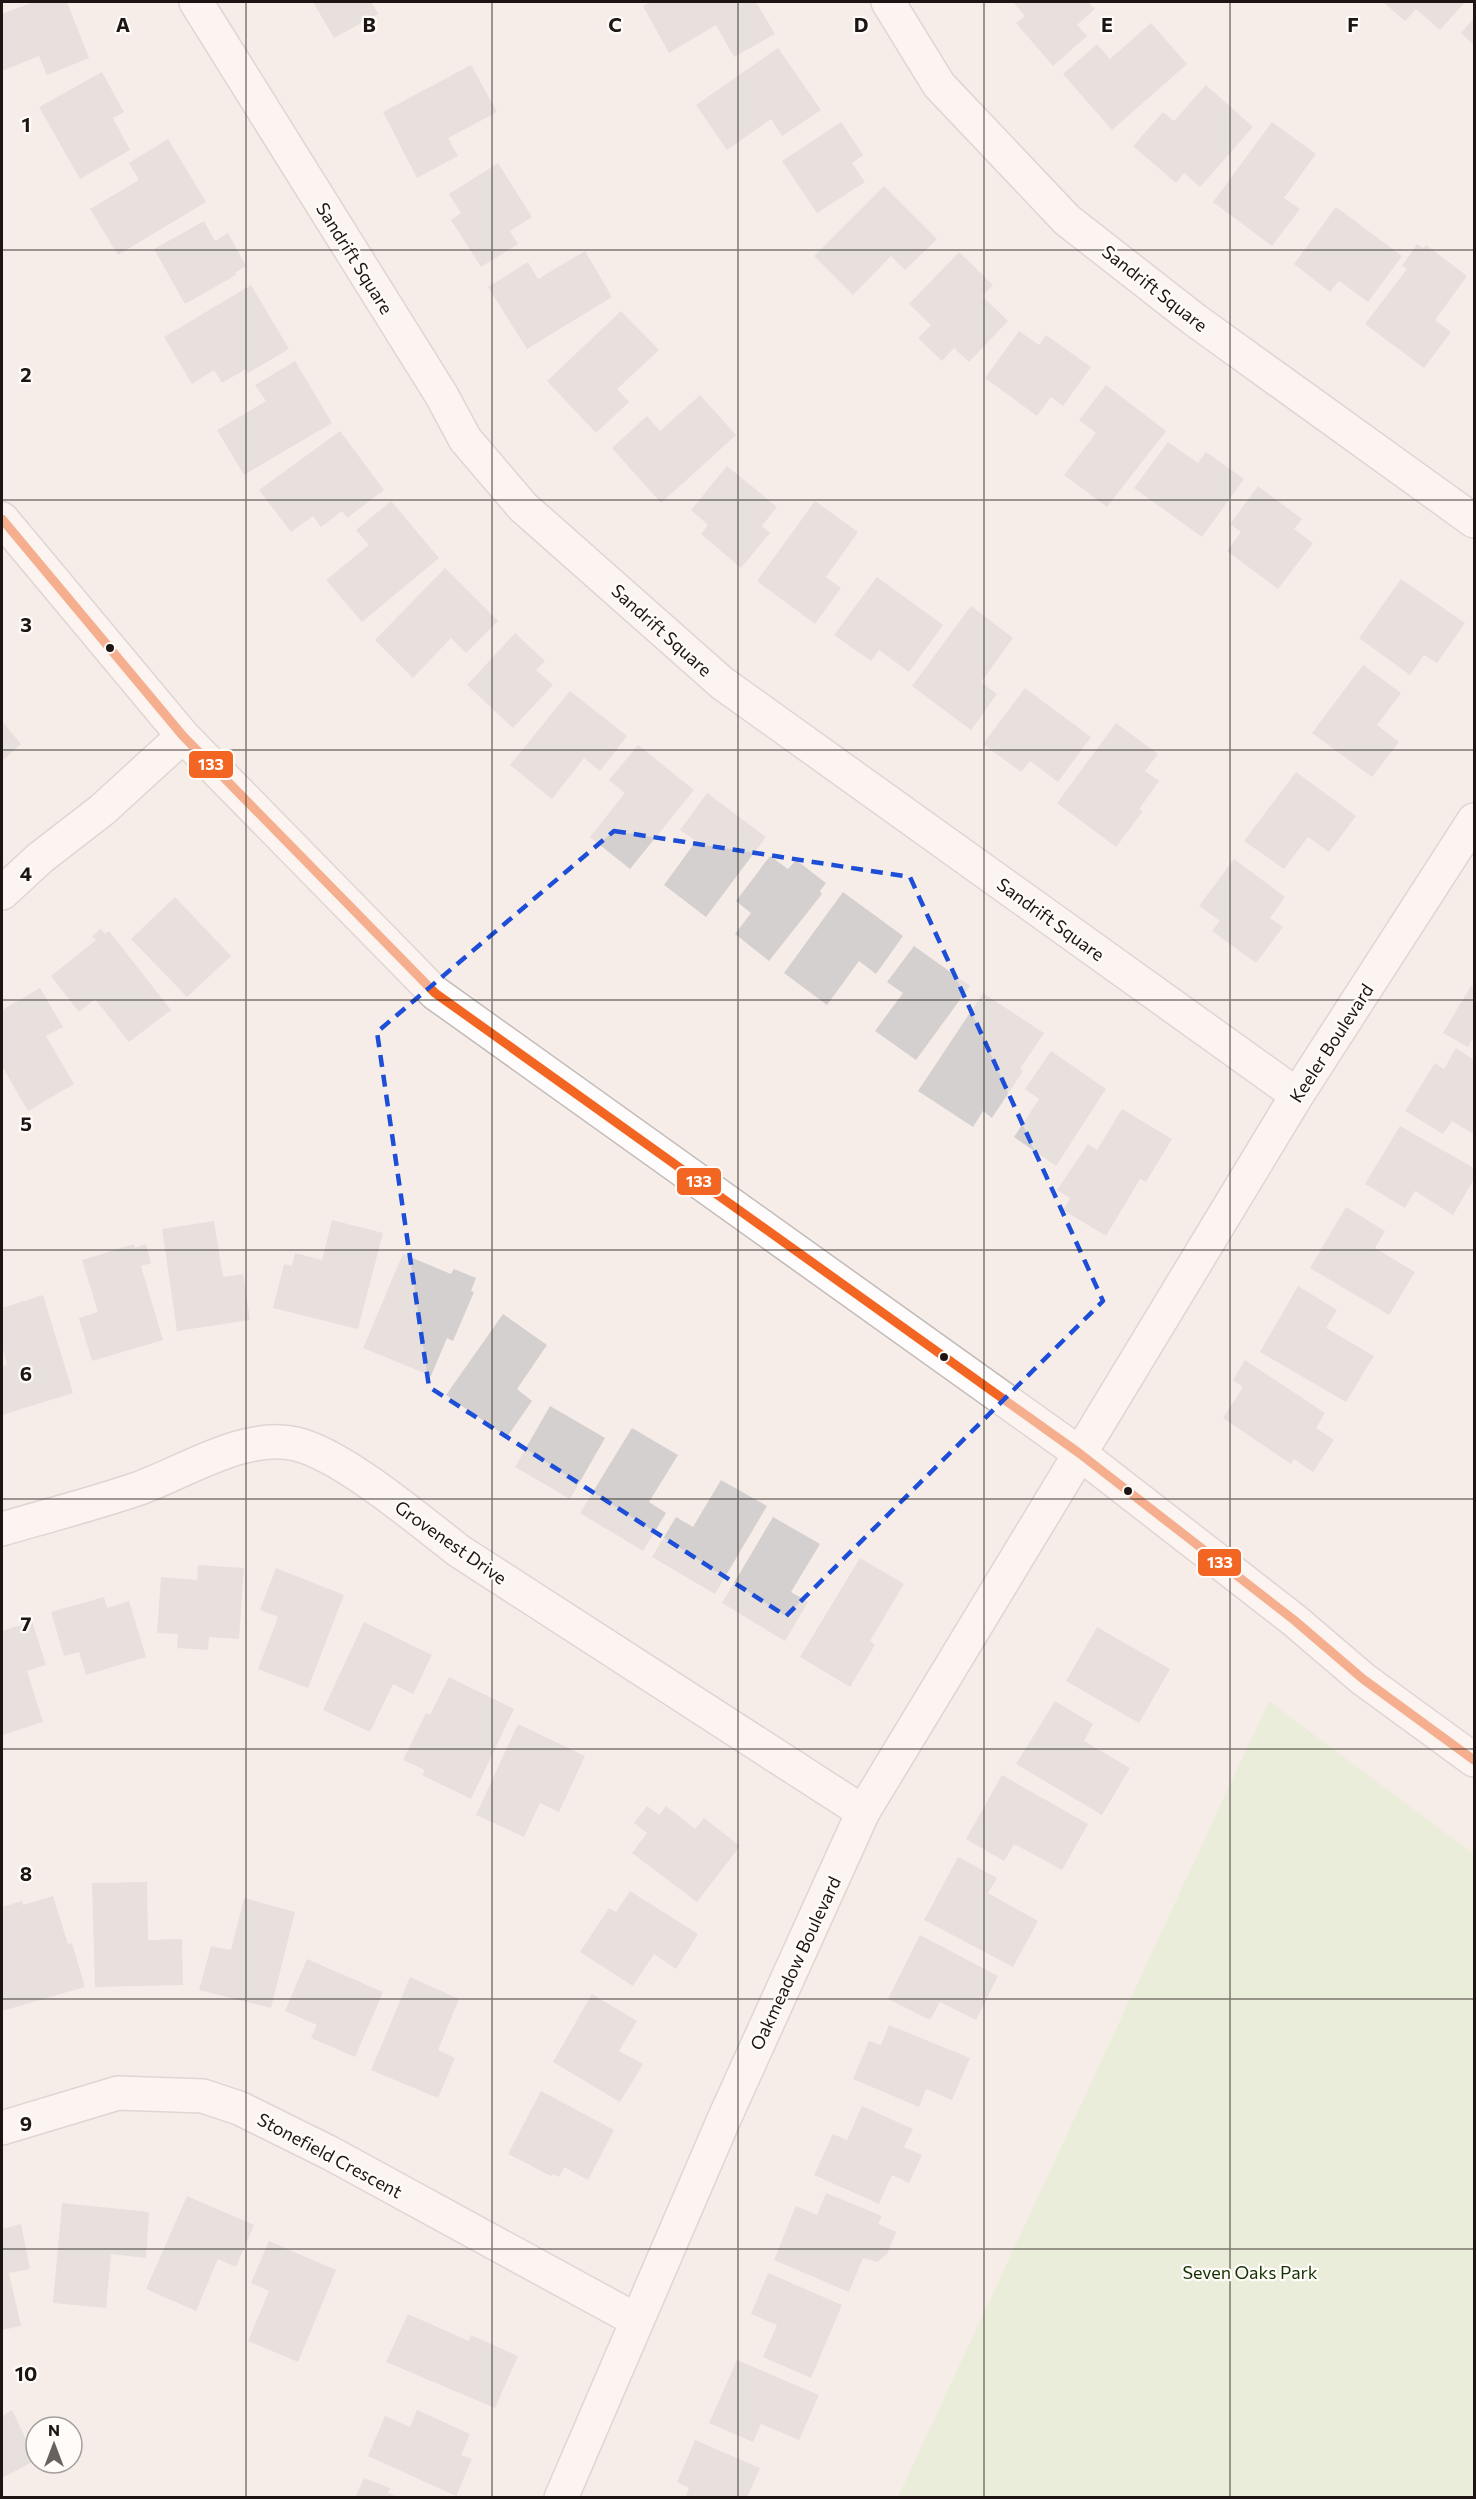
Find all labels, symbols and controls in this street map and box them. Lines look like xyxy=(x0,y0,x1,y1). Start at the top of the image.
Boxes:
text: A xyxy=(116,12,130,36)
text: B xyxy=(362,12,376,36)
text: C xyxy=(608,12,622,36)
text: D xyxy=(854,12,868,36)
text: E xyxy=(1101,12,1113,36)
text: F xyxy=(1347,12,1359,36)
text: 1 xyxy=(21,112,31,136)
street label: Sandrift Square xyxy=(312,198,398,318)
street label: Sandrift Square xyxy=(1098,240,1212,336)
text: 2 xyxy=(20,362,32,386)
street label: Sandrift Square xyxy=(607,579,717,681)
text: 3 xyxy=(20,612,32,636)
unlabelled marker xyxy=(104,642,116,654)
line badge: 133 xyxy=(188,750,234,779)
text: 133 xyxy=(198,754,224,773)
text: 4 xyxy=(20,861,32,885)
street label: Sandrift Square xyxy=(993,873,1109,965)
street label: Keeler Boulevard xyxy=(1284,979,1378,1107)
text: 5 xyxy=(20,1111,32,1135)
line badge: 133 xyxy=(676,1167,722,1196)
text: 133 xyxy=(686,1171,712,1190)
unlabelled marker xyxy=(938,1351,950,1363)
text: 6 xyxy=(20,1361,32,1385)
unlabelled marker xyxy=(1122,1485,1134,1497)
street label: Grovenest Drive xyxy=(391,1495,511,1589)
line badge: 133 xyxy=(1197,1548,1242,1577)
text: 133 xyxy=(1207,1552,1233,1571)
text: 7 xyxy=(21,1611,32,1635)
text: 8 xyxy=(20,1861,32,1885)
street label: Oakmeadow Boulevard xyxy=(745,1873,845,2053)
street label: Stonefield Crescent xyxy=(254,2108,406,2202)
text: 9 xyxy=(20,2111,32,2135)
park label: Seven Oaks Park xyxy=(1182,2261,1318,2283)
text: 10 xyxy=(15,2361,37,2385)
north arrow xyxy=(24,2415,84,2475)
text: N xyxy=(48,2420,60,2439)

